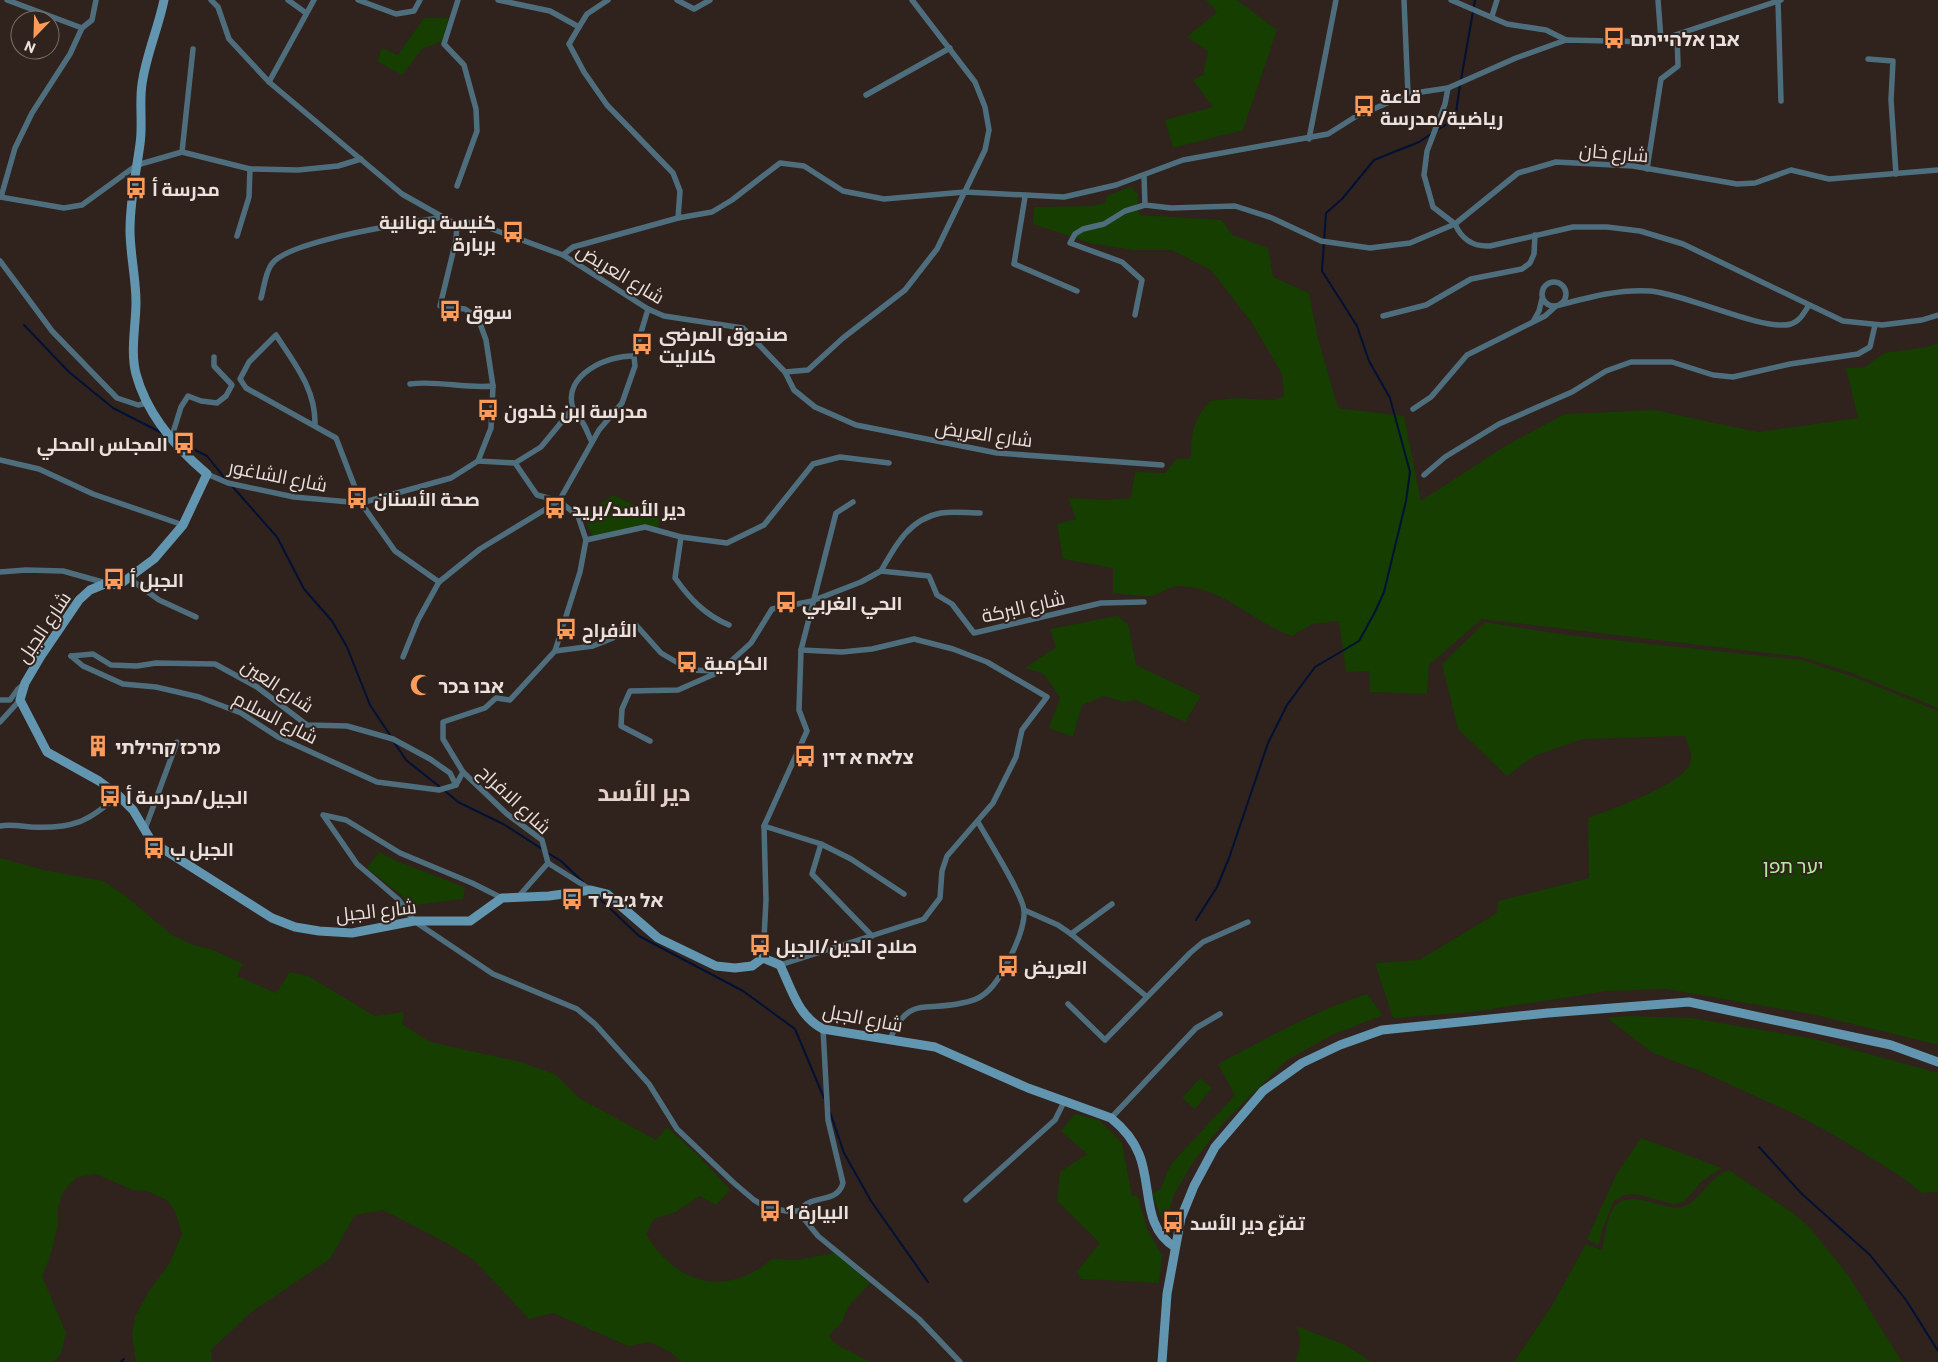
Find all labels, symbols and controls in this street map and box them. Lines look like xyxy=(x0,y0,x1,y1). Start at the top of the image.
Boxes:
north arrow xyxy=(10,10,60,60)
bus stop icon: אבן אלהייתם xyxy=(1601,25,1627,51)
place label: אבן אלהייתם xyxy=(1630,27,1740,50)
text: N xyxy=(22,38,38,57)
place label: قاعة رياضية/مدرسة xyxy=(1380,84,1503,130)
bus stop icon: قاعة رياضية/مدرسة xyxy=(1351,93,1377,119)
street label: شارع خان xyxy=(1578,138,1649,169)
bus stop icon: مدرسة أ xyxy=(123,175,149,201)
place label: مدرسة أ xyxy=(152,176,220,201)
place label: كنيسة يونانية بربارة xyxy=(379,210,496,256)
bus stop icon: كنيسة يونانية بربارة xyxy=(500,219,526,245)
street label: شارع العريض xyxy=(571,238,669,311)
bus stop icon: سوق xyxy=(437,298,463,324)
place label: سوق xyxy=(466,300,512,324)
place label: صندوق المرضى كلاليت xyxy=(659,322,788,367)
bus stop icon: صندوق المرضى كلاليت xyxy=(629,331,655,357)
bus stop icon: مدرسة ابن خلدون xyxy=(475,397,501,423)
place label: مدرسة ابن خلدون xyxy=(504,399,648,423)
street label: شارع العريض xyxy=(933,415,1034,454)
bus stop icon: المجلس المحلي xyxy=(171,430,197,456)
place label: المجلس المحلي xyxy=(37,432,168,460)
street label: شارع الشاغور xyxy=(225,454,329,499)
bus stop icon: صحة الأسنان xyxy=(344,485,370,511)
place label: صحة الأسنان xyxy=(374,487,480,511)
bus stop icon: دير الأسد/بريد xyxy=(542,495,568,521)
place label: دير الأسد/بريد xyxy=(572,497,686,521)
bus stop icon: الجبل أ xyxy=(101,566,127,592)
place label: الجبل أ xyxy=(130,567,184,592)
street label: شارع البركة xyxy=(979,585,1068,630)
street label: شارع الجبل xyxy=(11,587,78,669)
bus stop icon: الحي الغربي xyxy=(773,589,799,615)
place label: الحي الغربي xyxy=(802,591,902,619)
bus stop icon: الأفراح xyxy=(553,616,579,642)
place label: الأفراح xyxy=(582,618,637,644)
bus stop icon: الكرمية xyxy=(674,649,700,675)
place label: الكرمية xyxy=(704,651,768,675)
street label: شارع العين xyxy=(236,653,319,719)
mosque icon: אבו בכר xyxy=(408,672,434,698)
place label: אבו בכר xyxy=(438,674,504,697)
street label: شارع السلام xyxy=(229,686,322,751)
building icon: מרכז קהילתי xyxy=(85,733,111,759)
place label: מרכז קהילתי xyxy=(115,735,221,758)
bus stop icon: צלאח א דין xyxy=(792,743,818,769)
place label: צלאח א דין xyxy=(822,745,914,768)
street label: شارع الافراح xyxy=(472,760,556,841)
district label: دير الأسد xyxy=(597,777,691,807)
bus stop icon: الجيل/مدرسة أ xyxy=(97,783,123,809)
place label: الجيل/مدرسة أ xyxy=(126,784,248,809)
bus stop icon: الجبل ب xyxy=(141,835,167,861)
place label: الجبل ب xyxy=(170,837,234,861)
park label: יער תפן xyxy=(1763,854,1823,877)
bus stop icon: אל ג׳בל ד xyxy=(559,886,585,912)
place label: אל ג׳בל ד xyxy=(588,888,664,911)
street label: شارع الجبل xyxy=(334,894,418,929)
bus stop icon: صلاح الدين/الجبل xyxy=(747,932,773,958)
place label: صلاح الدين/الجبل xyxy=(776,934,917,960)
bus stop icon: العريض xyxy=(995,953,1021,979)
place label: العريض xyxy=(1024,955,1087,979)
street label: شارع الجبل xyxy=(820,998,905,1039)
bus stop icon: البيارة 1 xyxy=(757,1198,783,1224)
place label: البيارة 1 xyxy=(786,1200,849,1224)
bus stop icon: تفرّع دير الأسد xyxy=(1160,1209,1186,1235)
place label: تفرّع دير الأسد xyxy=(1190,1211,1306,1237)

